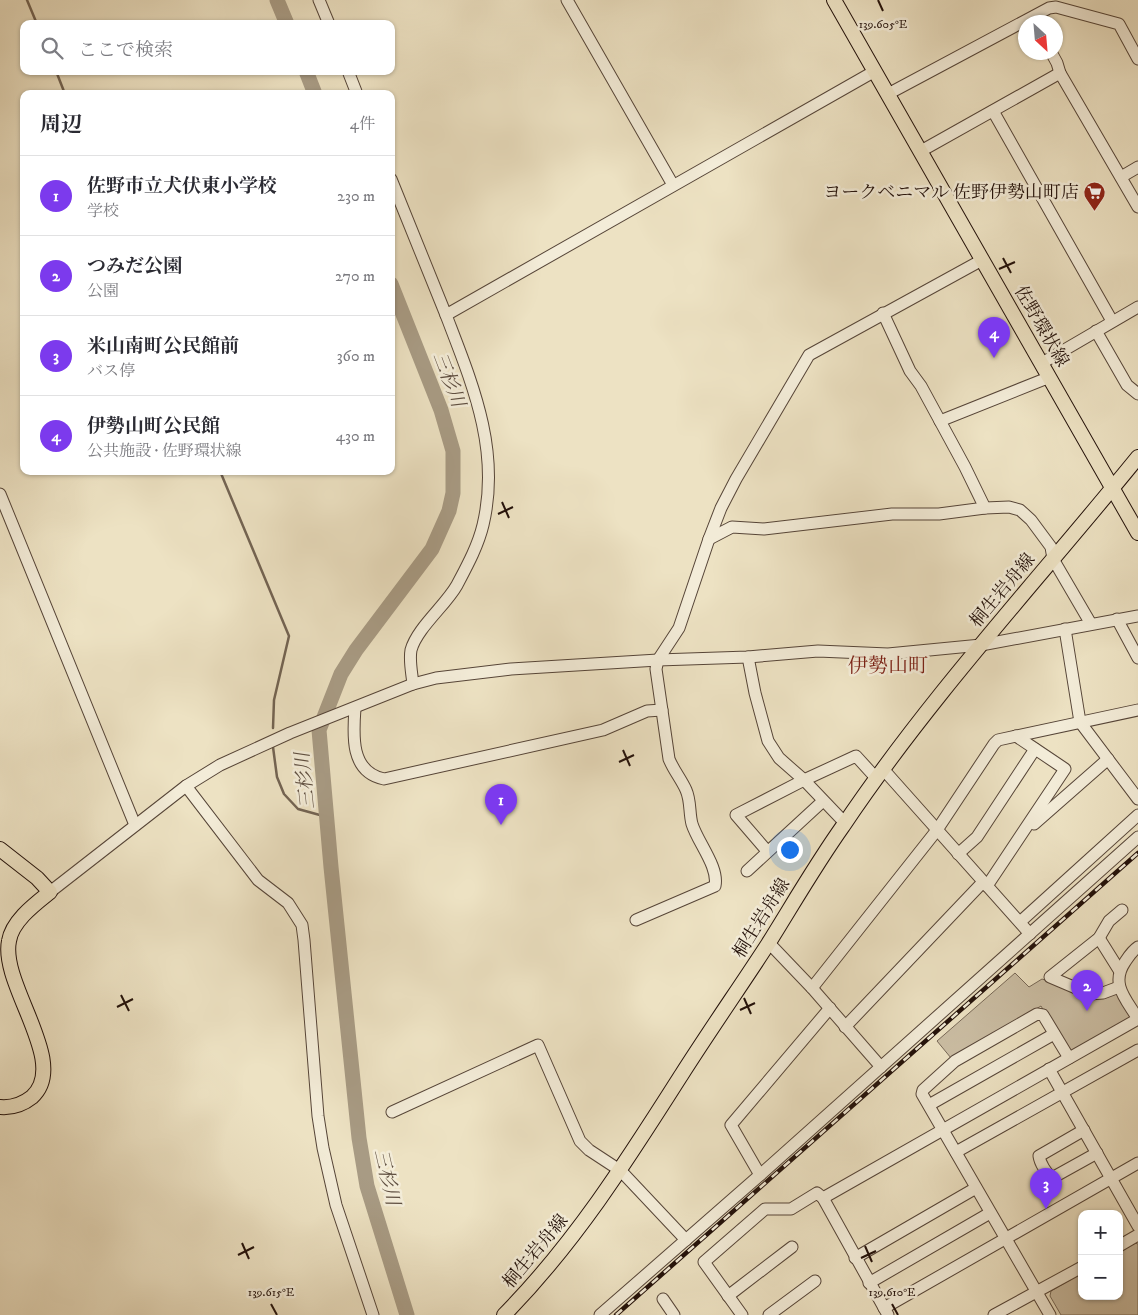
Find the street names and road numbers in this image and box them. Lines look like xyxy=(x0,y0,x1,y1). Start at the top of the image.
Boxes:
street label: 佐野環状線 xyxy=(1009,282,1073,371)
street label: 桐生岩舟線 xyxy=(965,549,1040,632)
street label: 桐生岩舟線 xyxy=(729,875,795,963)
street label: 桐生岩舟線 xyxy=(498,1210,573,1293)

